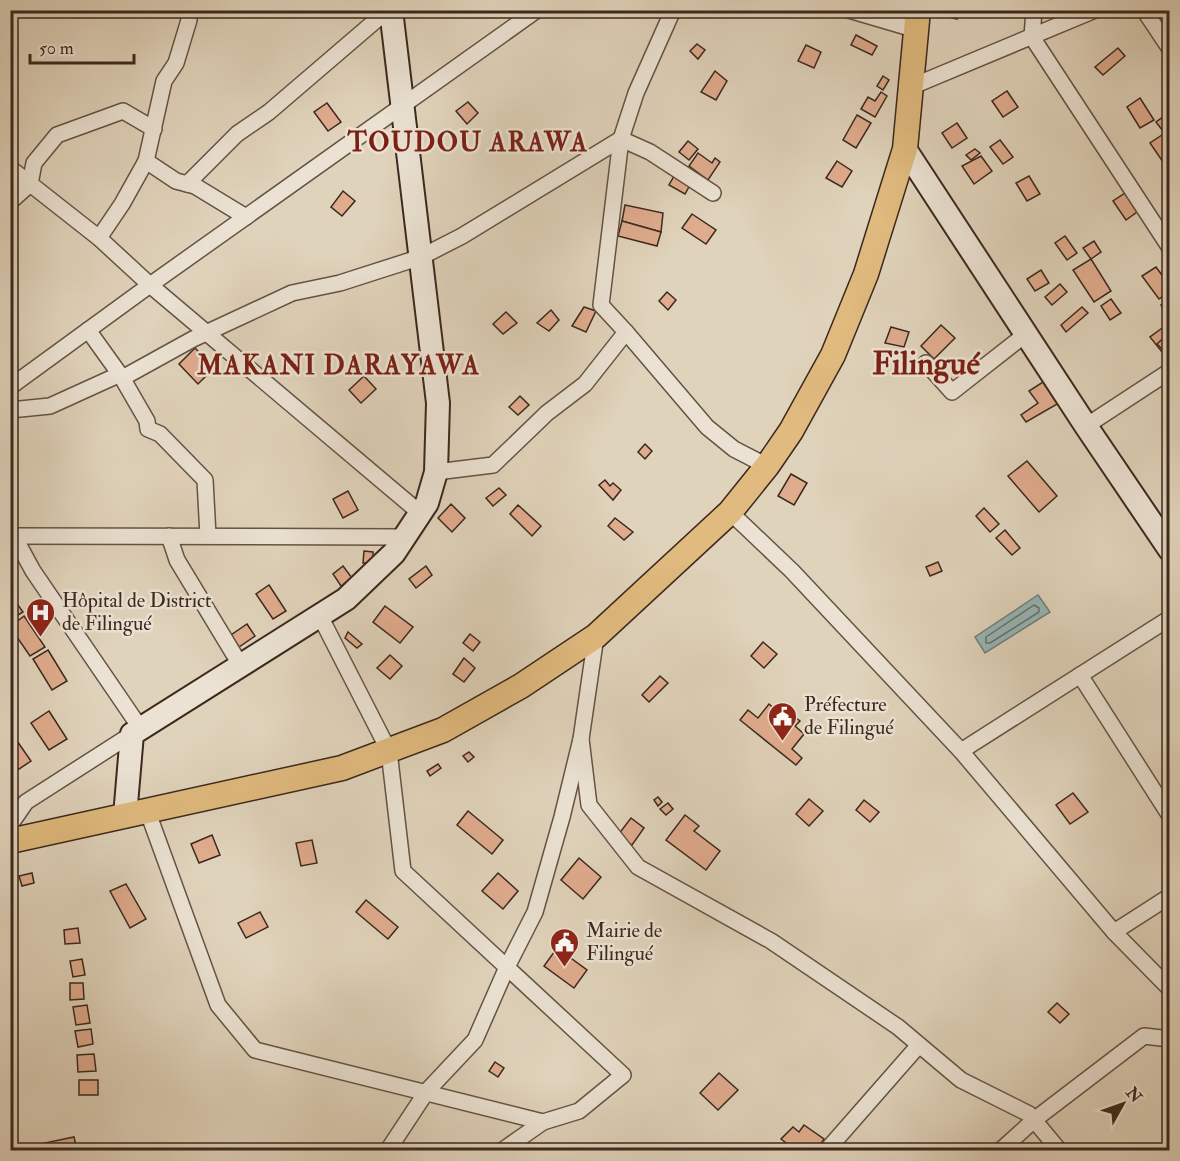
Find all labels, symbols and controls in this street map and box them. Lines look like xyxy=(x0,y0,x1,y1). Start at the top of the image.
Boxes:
scale bar xyxy=(30,27,134,65)
text: 50 m xyxy=(39,37,74,60)
district label: TOUDOU ARAWA xyxy=(346,127,589,159)
district label: Filingué xyxy=(872,344,980,384)
district label: MAKANI DARAYAWA xyxy=(196,350,481,382)
place label: Hôpital de District de Filingué xyxy=(62,588,212,636)
hospital icon: Hôpital de District de Filingué xyxy=(25,596,57,638)
place label: Préfecture de Filingué xyxy=(804,692,894,740)
public building icon: Préfecture de Filingué xyxy=(767,700,799,742)
place label: Mairie de Filingué xyxy=(586,918,662,966)
public building icon: Mairie de Filingué xyxy=(549,926,581,968)
north arrow xyxy=(1093,1074,1153,1134)
text: N xyxy=(1121,1082,1146,1107)

